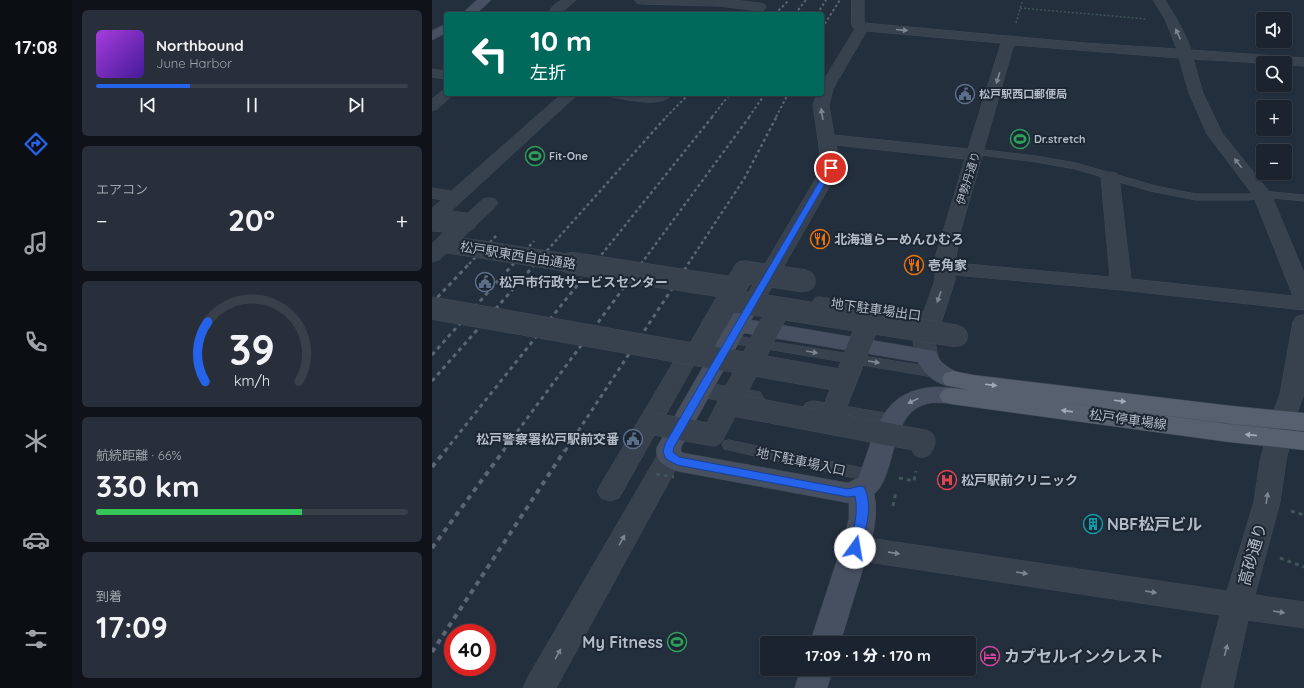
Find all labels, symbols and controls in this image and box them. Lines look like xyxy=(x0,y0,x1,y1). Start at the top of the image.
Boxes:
map controls xyxy=(1256,12,1292,180)
button: sound xyxy=(1256,12,1292,48)
text: 10 m xyxy=(530,23,592,58)
one-way arrow xyxy=(896,27,908,34)
icon: left xyxy=(464,28,516,80)
one-way arrow xyxy=(1175,28,1181,40)
text: 17:08 xyxy=(15,36,57,59)
text: Northbound xyxy=(156,36,244,55)
text: June Harbor xyxy=(156,55,232,71)
button: search xyxy=(1256,56,1292,92)
text: 左折 xyxy=(530,61,566,84)
one-way arrow xyxy=(995,72,1001,84)
public building icon: 松戸駅西口郵便局 xyxy=(954,83,976,105)
place label: 松戸駅西口郵便局 xyxy=(979,87,1067,101)
icon: previous xyxy=(137,94,159,116)
icon: pause xyxy=(241,94,263,116)
icon: next xyxy=(345,94,367,116)
button: + xyxy=(1256,100,1292,136)
one-way arrow xyxy=(819,108,825,120)
sports icon: Dr.stretch xyxy=(1009,128,1031,150)
icon: directions xyxy=(22,130,50,158)
place label: Dr.stretch xyxy=(1034,132,1086,146)
button: − xyxy=(1256,144,1292,180)
sports icon: Fit-One xyxy=(524,145,546,167)
place label: Fit-One xyxy=(549,149,589,163)
street label: 伊勢丹通り xyxy=(953,150,983,206)
pin xyxy=(814,151,848,185)
icon: arrive xyxy=(820,157,842,179)
one-way arrow xyxy=(1233,158,1242,169)
text: エアコン xyxy=(96,181,148,197)
text: 20° xyxy=(228,201,275,239)
text: − xyxy=(96,207,107,235)
text: + xyxy=(396,207,408,235)
restaurant icon: 北海道らーめんひむろ xyxy=(809,228,831,250)
icon: music xyxy=(22,229,50,257)
place label: 北海道らーめんひむろ xyxy=(834,231,964,247)
street label: 松戸駅東西自由通路 xyxy=(459,238,577,272)
restaurant icon: 壱角家 xyxy=(903,254,925,276)
place label: 壱角家 xyxy=(928,257,967,273)
public building icon: 松戸市行政サービスセンター xyxy=(474,271,496,293)
place label: 松戸市行政サービスセンター xyxy=(499,274,668,290)
one-way arrow xyxy=(936,291,942,303)
street label: 地下駐車場出口 xyxy=(830,295,922,323)
text: 39 xyxy=(229,323,275,375)
icon: phone xyxy=(22,328,50,356)
one-way arrow xyxy=(805,349,818,355)
one-way arrow xyxy=(868,359,880,365)
text: km/h xyxy=(234,372,270,390)
one-way arrow xyxy=(985,382,997,388)
one-way arrow xyxy=(908,398,919,404)
one-way arrow xyxy=(1114,398,1126,404)
street label: 松戸停車場線 xyxy=(1088,406,1168,432)
one-way arrow xyxy=(1061,408,1073,414)
icon: climate xyxy=(22,427,50,455)
public building icon: 松戸警察署松戸駅前交番 xyxy=(622,428,644,450)
place label: 松戸警察署松戸駅前交番 xyxy=(476,431,619,447)
one-way arrow xyxy=(1245,432,1257,438)
street label: 地下駐車場入口 xyxy=(755,444,847,478)
text: 航続距離 · 66% xyxy=(96,447,182,463)
text: 330 km xyxy=(96,467,200,505)
hospital icon: 松戸駅前クリニック xyxy=(936,469,958,491)
place label: 松戸駅前クリニック xyxy=(961,472,1078,488)
one-way arrow xyxy=(1264,492,1270,504)
building icon: NBF松戸ビル xyxy=(1082,513,1104,535)
place label: NBF松戸ビル xyxy=(1107,514,1202,534)
street label: 高砂通り xyxy=(1234,520,1270,588)
icon: car xyxy=(22,526,50,554)
position arrow xyxy=(834,527,876,569)
one-way arrow xyxy=(618,534,625,546)
one-way arrow xyxy=(887,550,900,556)
one-way arrow xyxy=(1016,570,1028,576)
text: 到着 xyxy=(96,588,122,604)
one-way arrow xyxy=(1145,589,1157,595)
text: 17:09 xyxy=(96,608,168,646)
one-way arrow xyxy=(1273,609,1285,615)
speed limit sign: 40 xyxy=(444,624,496,676)
icon: filters xyxy=(22,625,50,653)
sports icon: My Fitness xyxy=(666,631,688,653)
place label: My Fitness xyxy=(582,632,663,652)
one-way arrow xyxy=(1224,644,1230,656)
hotel icon: カプセルインクレスト xyxy=(979,645,1001,667)
text: 17:09 · 1 分 · 170 m xyxy=(805,646,931,665)
place label: カプセルインクレスト xyxy=(1004,646,1164,666)
one-way arrow xyxy=(555,648,562,660)

